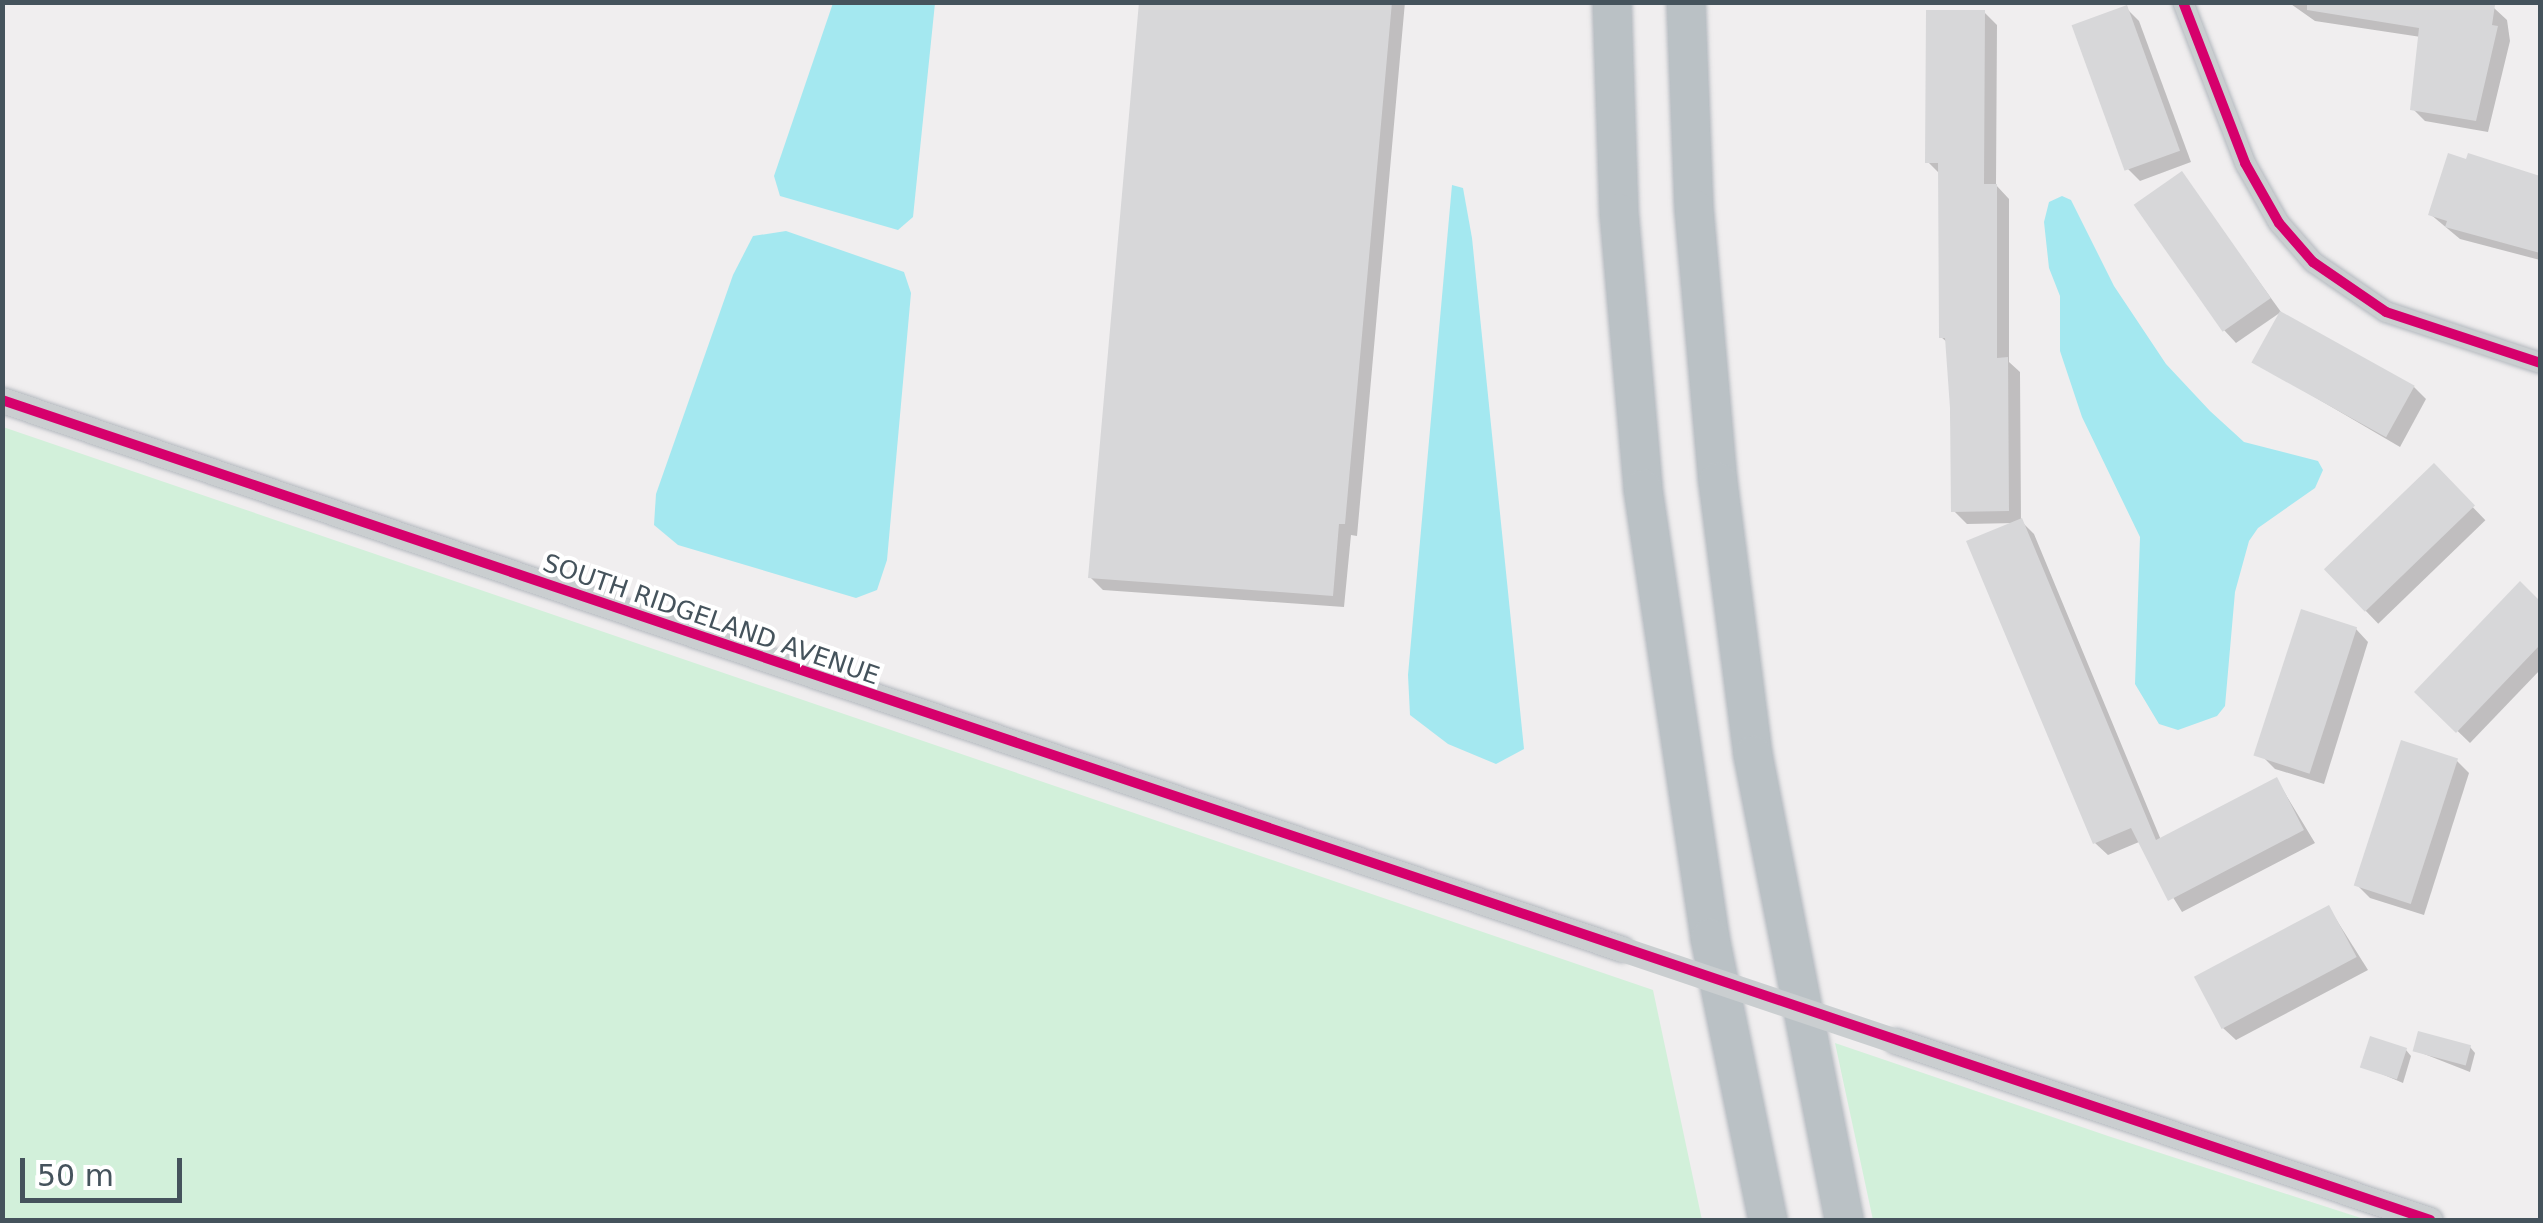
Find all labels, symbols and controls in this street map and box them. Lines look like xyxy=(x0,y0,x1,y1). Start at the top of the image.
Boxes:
street label: SOUTH RIDGELAND AVENUE xyxy=(539,548,883,692)
scale bar xyxy=(25,1138,188,1200)
text: 50 m xyxy=(37,1158,114,1193)

